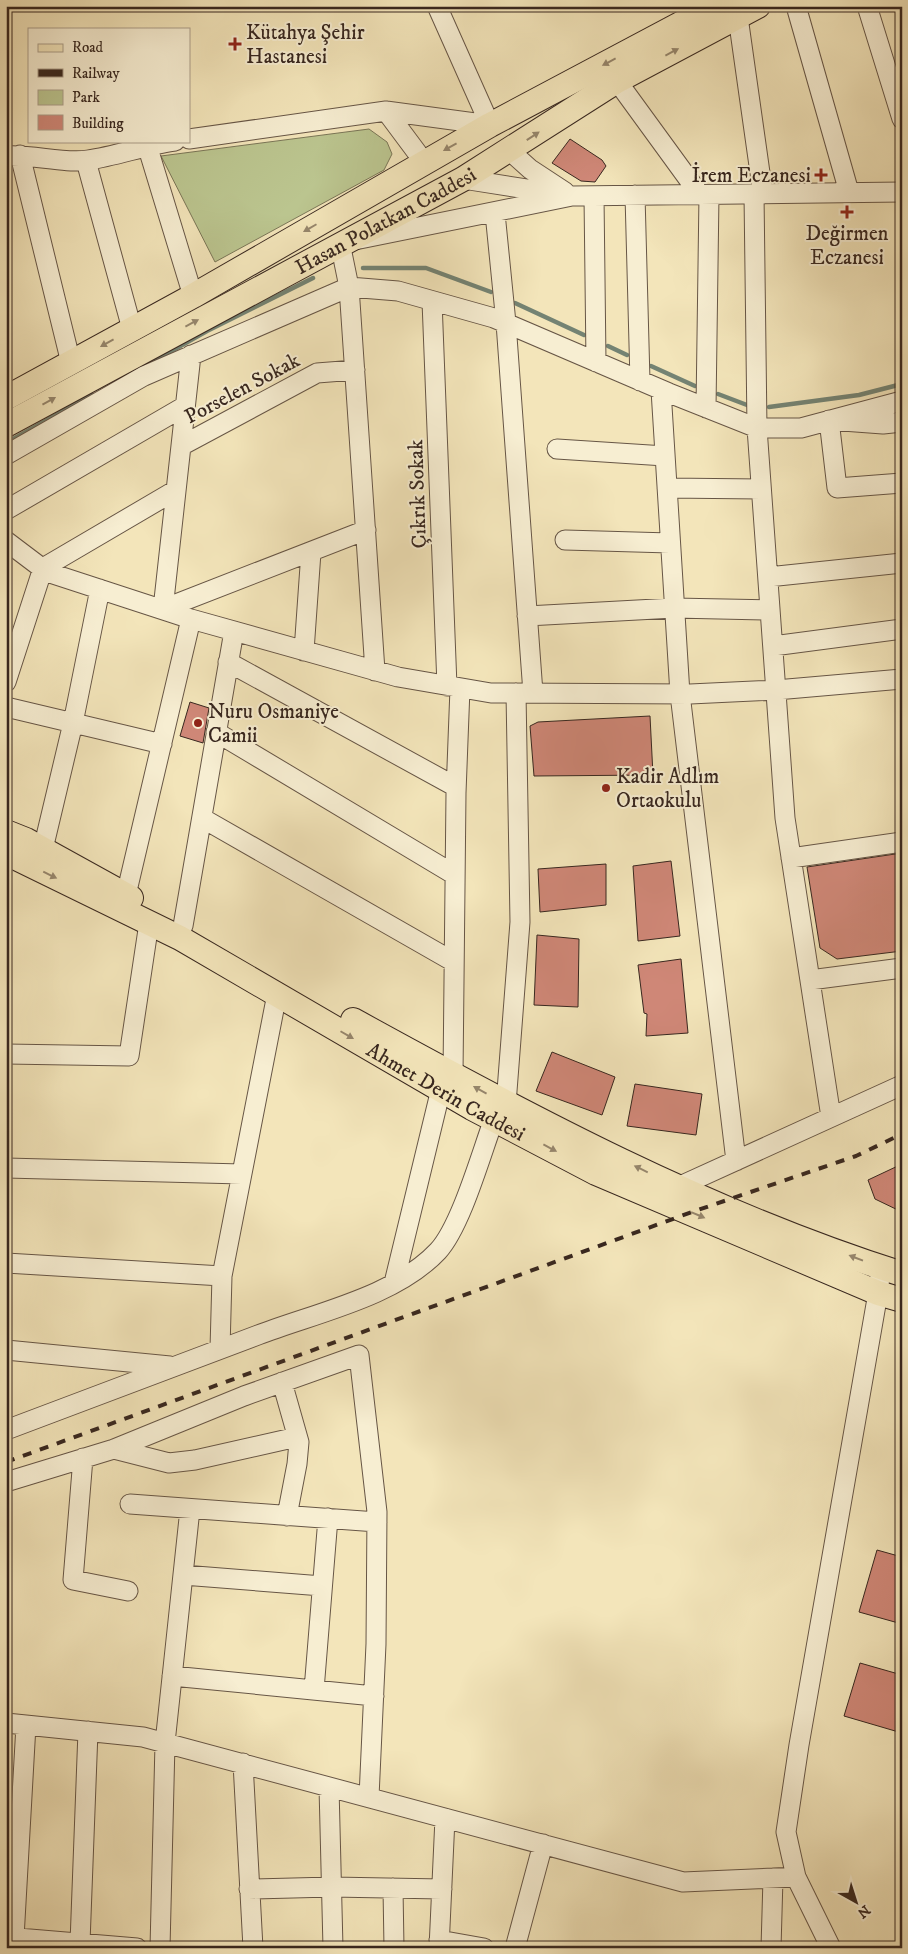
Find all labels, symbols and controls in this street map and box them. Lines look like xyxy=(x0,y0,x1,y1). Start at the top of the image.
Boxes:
place label: Kütahya Şehir Hastanesi xyxy=(246,20,365,70)
legend xyxy=(28,28,190,142)
marker: Kütahya Şehir Hastanesi xyxy=(228,37,242,51)
text: Road xyxy=(72,38,104,57)
one-way arrow xyxy=(665,48,680,56)
one-way arrow xyxy=(602,58,616,66)
text: Railway xyxy=(72,64,120,83)
text: Park xyxy=(72,88,101,107)
text: Building xyxy=(72,114,124,133)
one-way arrow xyxy=(527,131,540,140)
one-way arrow xyxy=(443,143,458,151)
street label: Hasan Polatkan Caddesi xyxy=(291,162,481,281)
place label: İrem Eczanesi xyxy=(692,162,811,189)
marker: İrem Eczanesi xyxy=(815,169,827,181)
marker: Değirmen Eczanesi xyxy=(841,206,853,218)
place label: Değirmen Eczanesi xyxy=(805,221,889,271)
one-way arrow xyxy=(303,224,316,233)
one-way arrow xyxy=(185,319,198,328)
one-way arrow xyxy=(100,339,115,347)
street label: Porselen Sokak xyxy=(180,347,305,430)
one-way arrow xyxy=(42,397,56,405)
street label: Çıkrık Sokak xyxy=(403,439,433,549)
place label: Nuru Osmaniye Camii xyxy=(208,699,339,749)
marker: Nuru Osmaniye Camii xyxy=(192,717,204,729)
place label: Kadir Adlım Ortaokulu xyxy=(616,764,719,814)
marker: Kadir Adlım Ortaokulu xyxy=(600,782,612,794)
one-way arrow xyxy=(43,871,57,879)
one-way arrow xyxy=(340,1030,354,1039)
street label: Ahmet Derin Caddesi xyxy=(362,1037,529,1148)
one-way arrow xyxy=(473,1085,486,1094)
one-way arrow xyxy=(543,1144,557,1152)
one-way arrow xyxy=(634,1165,648,1173)
one-way arrow xyxy=(691,1211,705,1219)
one-way arrow xyxy=(848,1254,863,1262)
north arrow xyxy=(830,1876,880,1926)
text: N xyxy=(853,1901,874,1922)

